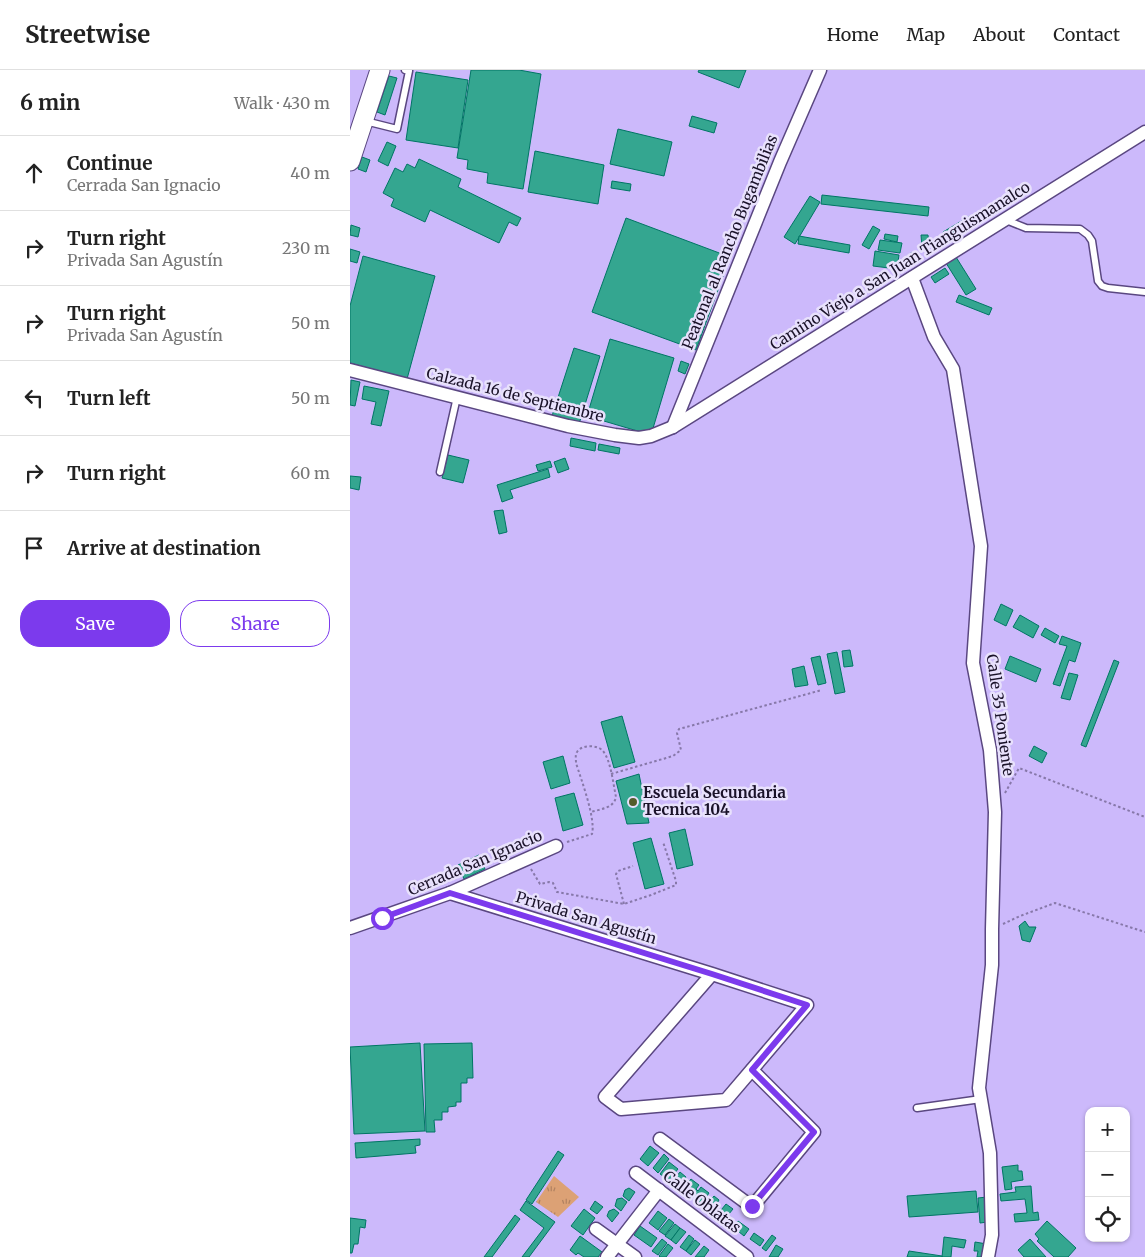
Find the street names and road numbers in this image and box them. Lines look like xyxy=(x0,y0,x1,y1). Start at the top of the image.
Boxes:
street label: Peatonal al Rancho Bugambilias xyxy=(678,132,781,352)
street label: Camino Viejo a San Juan Tianguismanalco xyxy=(766,177,1033,354)
street label: Calzada 16 de Septiembre xyxy=(424,363,606,426)
street label: Calle 35 Poniente xyxy=(983,653,1018,777)
street label: Cerrada San Ignacio xyxy=(405,826,545,899)
street label: Privada San Agustín xyxy=(513,887,659,948)
street label: Calle Oblatas xyxy=(660,1166,745,1237)

